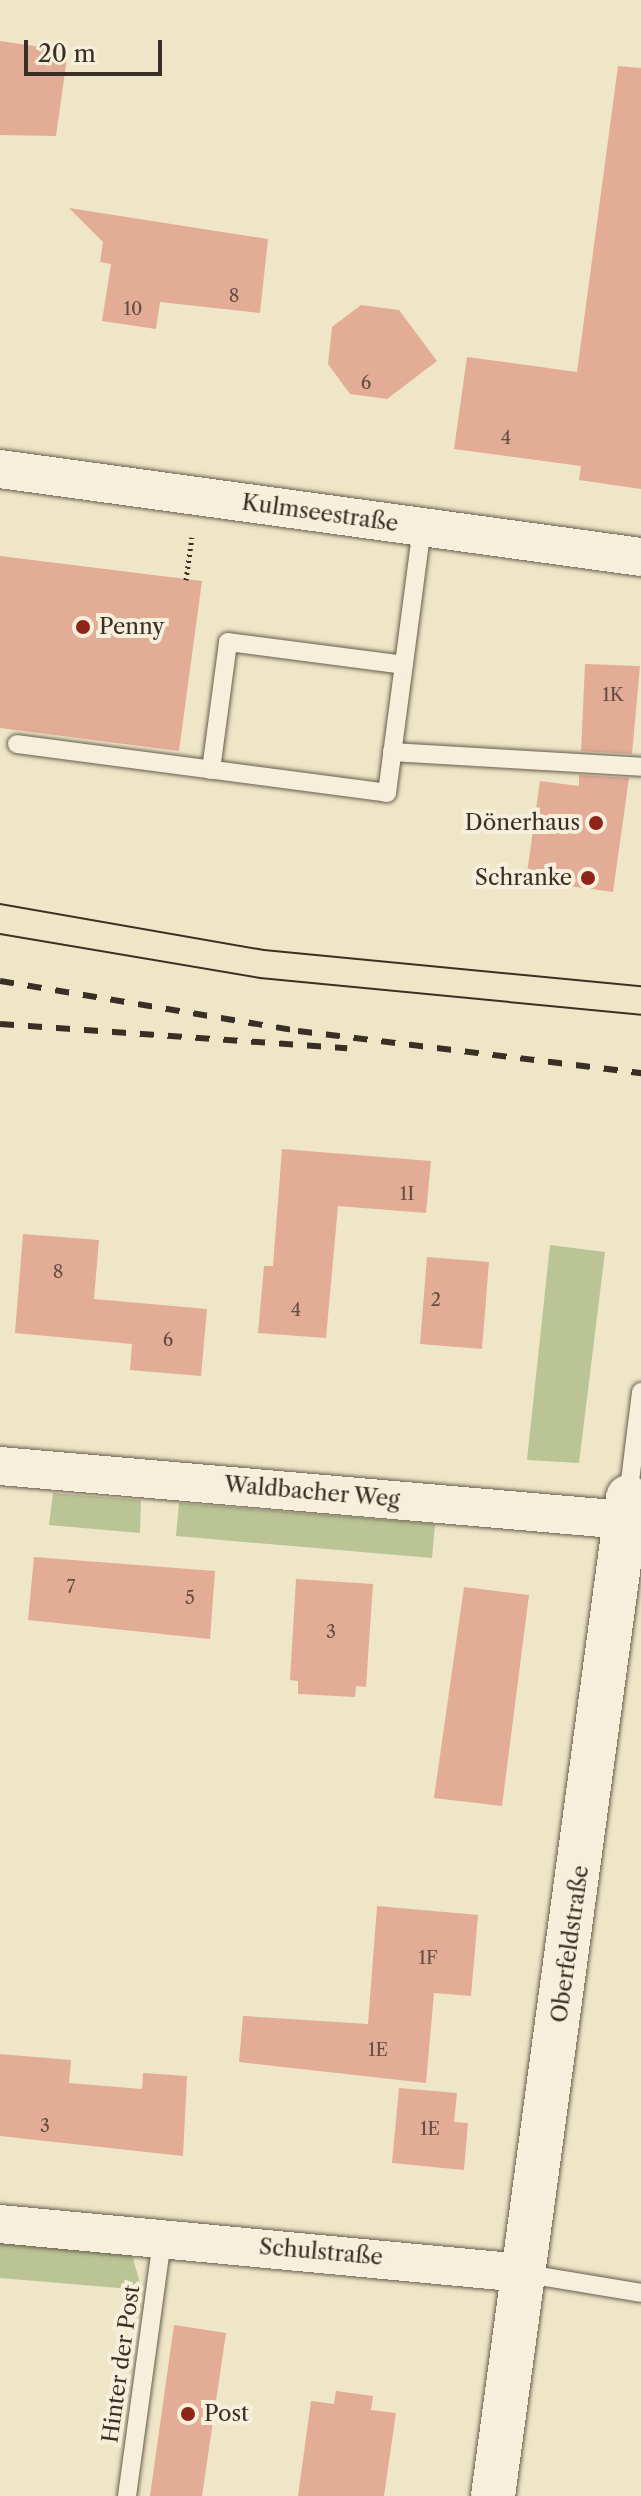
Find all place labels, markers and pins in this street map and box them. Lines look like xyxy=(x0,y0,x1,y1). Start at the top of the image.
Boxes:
place label: Penny xyxy=(99,614,165,640)
marker: Penny xyxy=(74,618,92,636)
place label: Dönerhaus xyxy=(465,810,580,836)
marker: Dönerhaus xyxy=(587,814,605,832)
place label: Schranke xyxy=(475,865,572,891)
marker: Schranke xyxy=(579,869,597,887)
place label: Post xyxy=(204,2401,249,2427)
marker: Post xyxy=(179,2405,197,2423)

